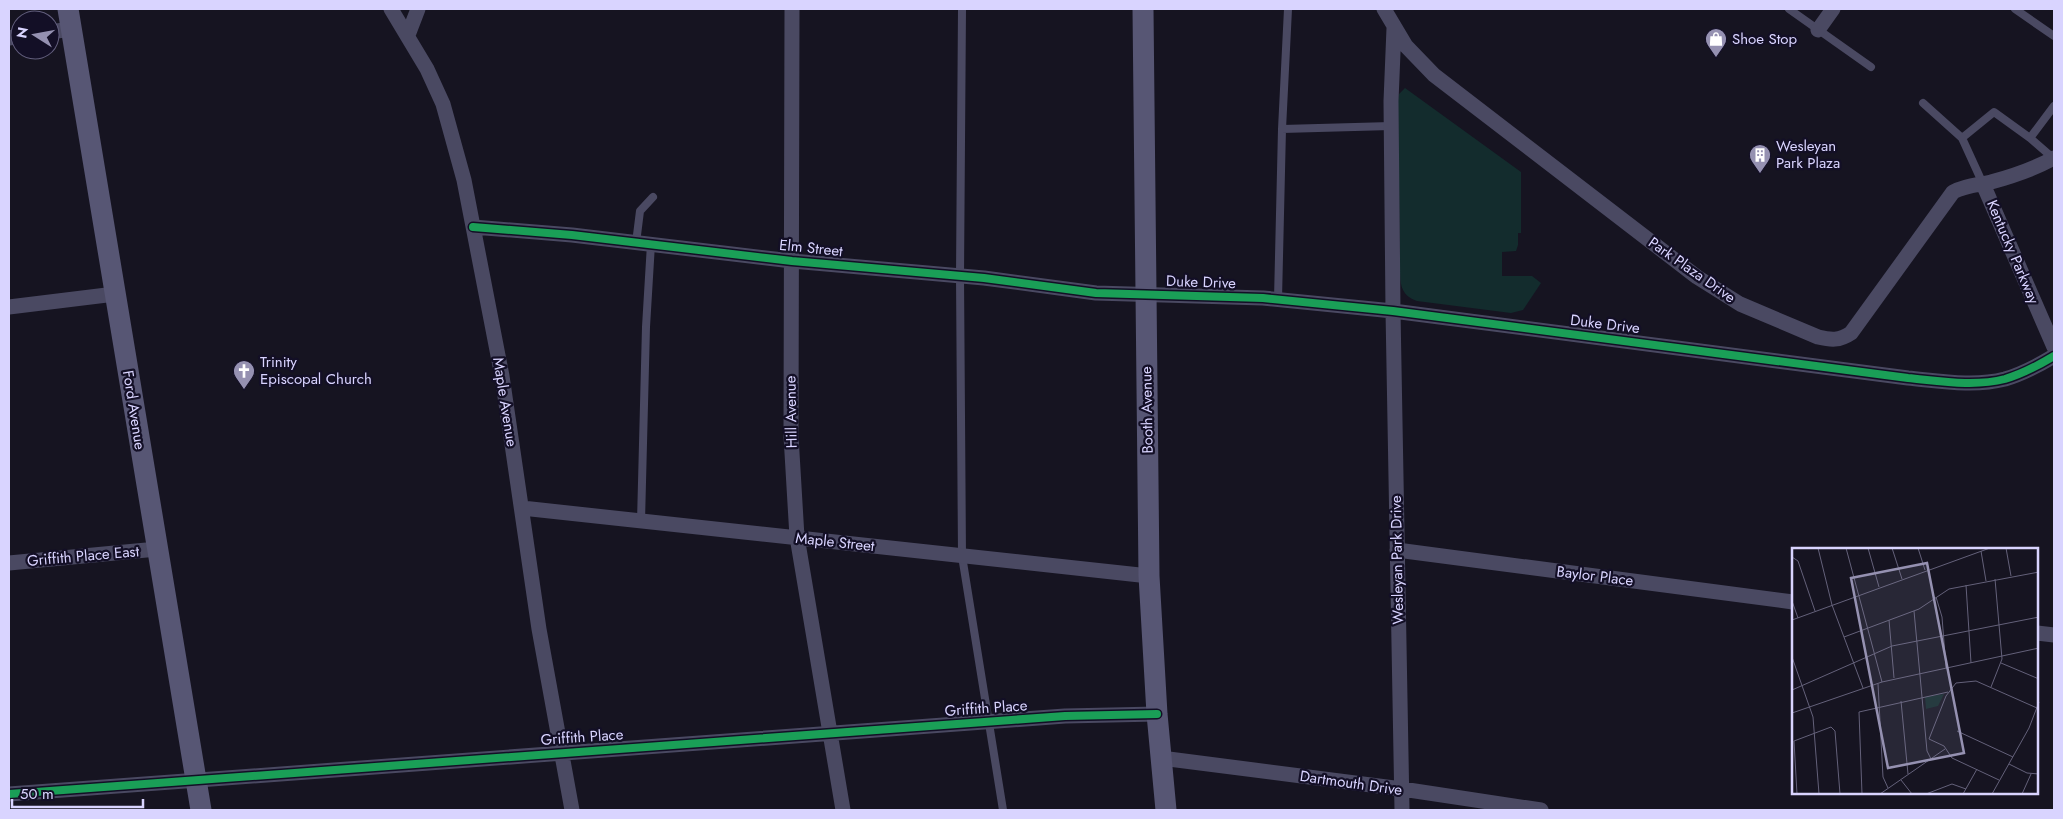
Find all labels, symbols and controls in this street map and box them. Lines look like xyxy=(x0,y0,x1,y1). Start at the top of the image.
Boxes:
north arrow xyxy=(10,10,60,60)
text: N xyxy=(11,25,33,40)
shop icon: Shoe Stop xyxy=(1704,27,1728,58)
place label: Shoe Stop xyxy=(1732,28,1798,50)
place label: Wesleyan Park Plaza xyxy=(1776,135,1840,174)
building icon: Wesleyan Park Plaza xyxy=(1748,143,1772,174)
street label: Kentucky Parkway xyxy=(1981,197,2045,308)
street label: Park Plaza Drive xyxy=(1644,232,1740,308)
street label: Elm Street xyxy=(778,234,844,262)
street label: Duke Drive xyxy=(1166,270,1237,294)
street label: Duke Drive xyxy=(1569,309,1641,339)
place label: Trinity Episcopal Church xyxy=(260,351,372,390)
street label: Maple Avenue xyxy=(487,356,523,449)
church icon: Trinity Episcopal Church xyxy=(232,359,256,390)
street label: Booth Avenue xyxy=(1135,366,1159,454)
street label: Ford Avenue xyxy=(117,369,151,452)
street label: Hill Avenue xyxy=(779,375,803,449)
street label: Wesleyan Park Drive xyxy=(1385,495,1409,625)
street label: Maple Street xyxy=(794,527,876,557)
street label: Griffith Place East xyxy=(26,540,140,572)
inset map xyxy=(1792,548,2038,794)
street label: Baylor Place xyxy=(1555,560,1635,592)
street label: Griffith Place xyxy=(944,694,1028,722)
street label: Griffith Place xyxy=(540,723,624,751)
street label: Dartmouth Drive xyxy=(1298,765,1404,801)
scale bar xyxy=(12,776,144,808)
text: 50 m xyxy=(20,783,54,805)

